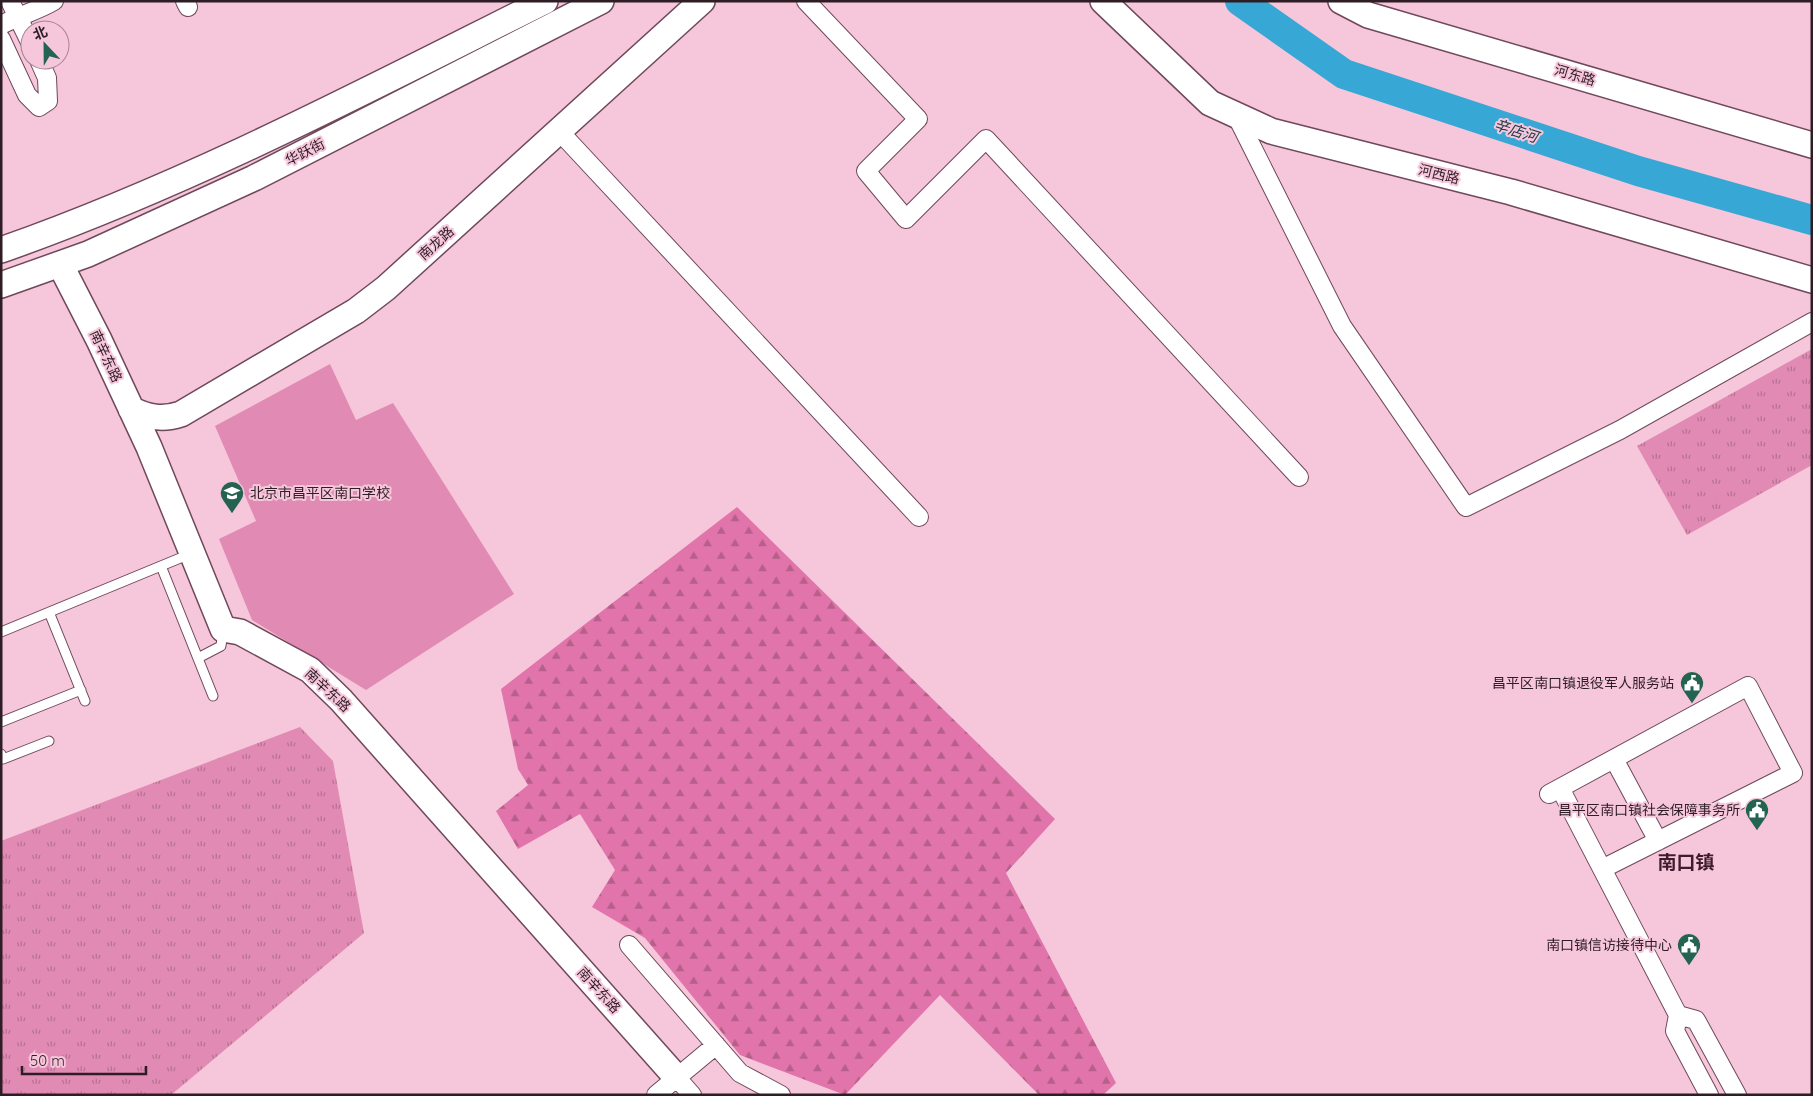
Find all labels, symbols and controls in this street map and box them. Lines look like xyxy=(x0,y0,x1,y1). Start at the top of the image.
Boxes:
north arrow xyxy=(20,20,70,70)
text: 北 xyxy=(30,22,50,44)
street label: 河东路 xyxy=(1552,61,1598,89)
water label: 辛店河 xyxy=(1492,115,1543,147)
street label: 华跃街 xyxy=(282,134,328,170)
street label: 河西路 xyxy=(1416,160,1462,188)
street label: 南龙路 xyxy=(414,222,458,264)
street label: 南辛东路 xyxy=(86,327,126,385)
school or university icon: 北京市昌平区南口学校 xyxy=(219,480,245,514)
place label: 北京市昌平区南口学校 xyxy=(250,484,390,502)
street label: 南辛东路 xyxy=(301,664,355,716)
public building icon: 昌平区南口镇退役军人服务站 xyxy=(1679,670,1705,704)
place label: 昌平区南口镇退役军人服务站 xyxy=(1492,674,1674,692)
public building icon: 昌平区南口镇社会保障事务所 xyxy=(1744,797,1770,831)
place label: 昌平区南口镇社会保障事务所 xyxy=(1558,801,1740,819)
district label: 南口镇 xyxy=(1657,850,1715,874)
public building icon: 南口镇信访接待中心 xyxy=(1676,932,1702,966)
place label: 南口镇信访接待中心 xyxy=(1546,936,1672,954)
street label: 南辛东路 xyxy=(574,963,624,1017)
scale bar xyxy=(22,1044,146,1076)
text: 50 m xyxy=(30,1051,65,1070)

